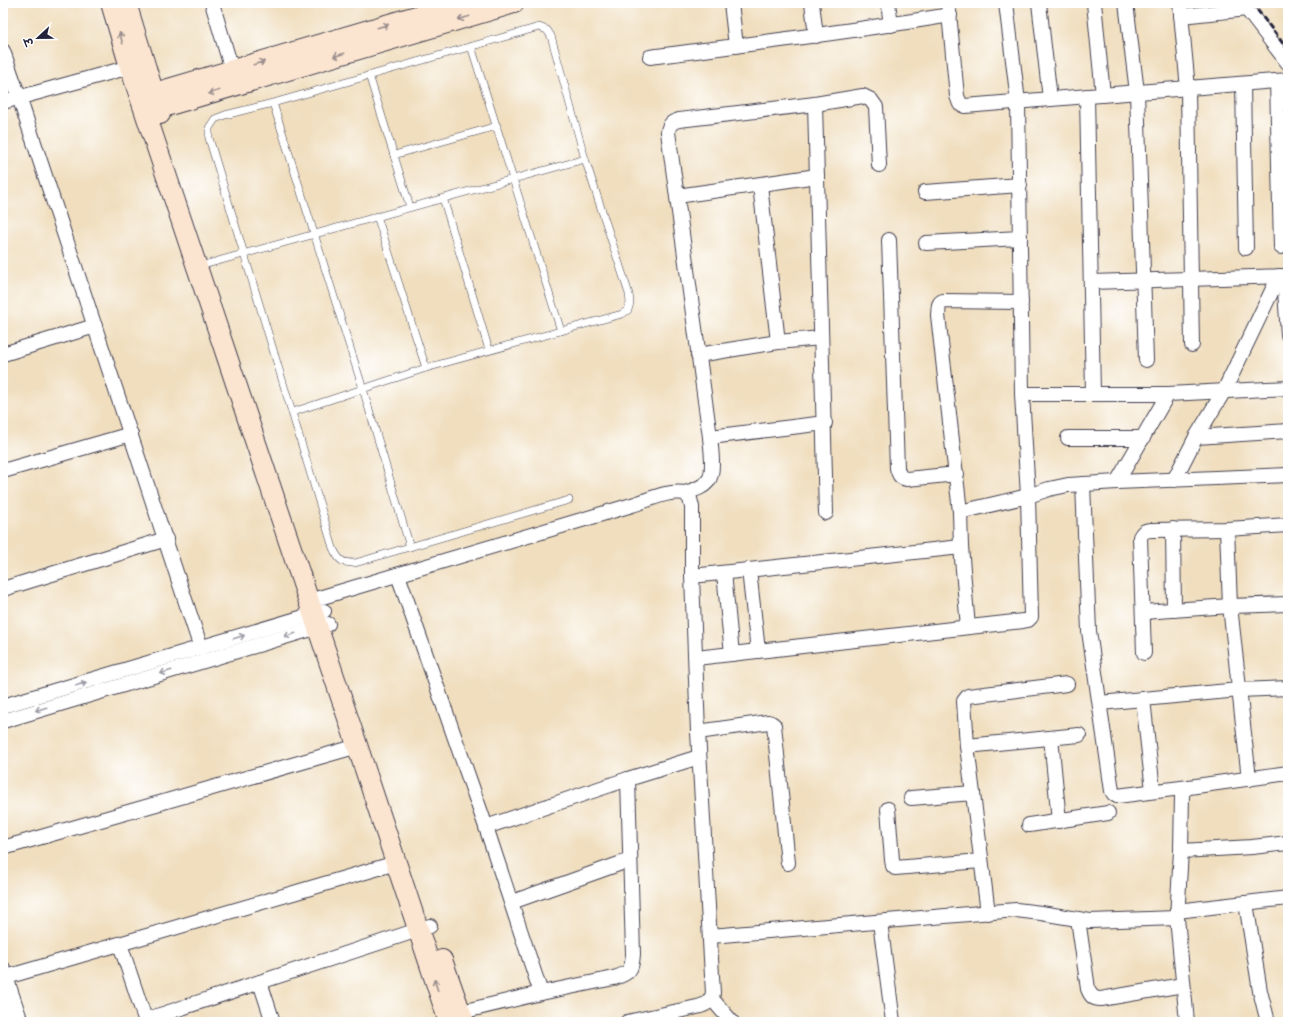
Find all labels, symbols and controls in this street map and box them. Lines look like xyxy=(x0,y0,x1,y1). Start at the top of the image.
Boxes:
one-way arrow xyxy=(457,15,470,22)
north arrow xyxy=(18,18,58,58)
one-way arrow xyxy=(377,22,390,29)
one-way arrow xyxy=(117,32,124,45)
text: उ xyxy=(19,34,37,49)
one-way arrow xyxy=(333,52,346,59)
one-way arrow xyxy=(252,59,265,66)
one-way arrow xyxy=(208,89,221,96)
one-way arrow xyxy=(284,632,297,639)
one-way arrow xyxy=(232,633,245,640)
one-way arrow xyxy=(160,669,173,676)
one-way arrow xyxy=(74,680,87,687)
one-way arrow xyxy=(35,706,48,713)
one-way arrow xyxy=(432,979,440,991)

